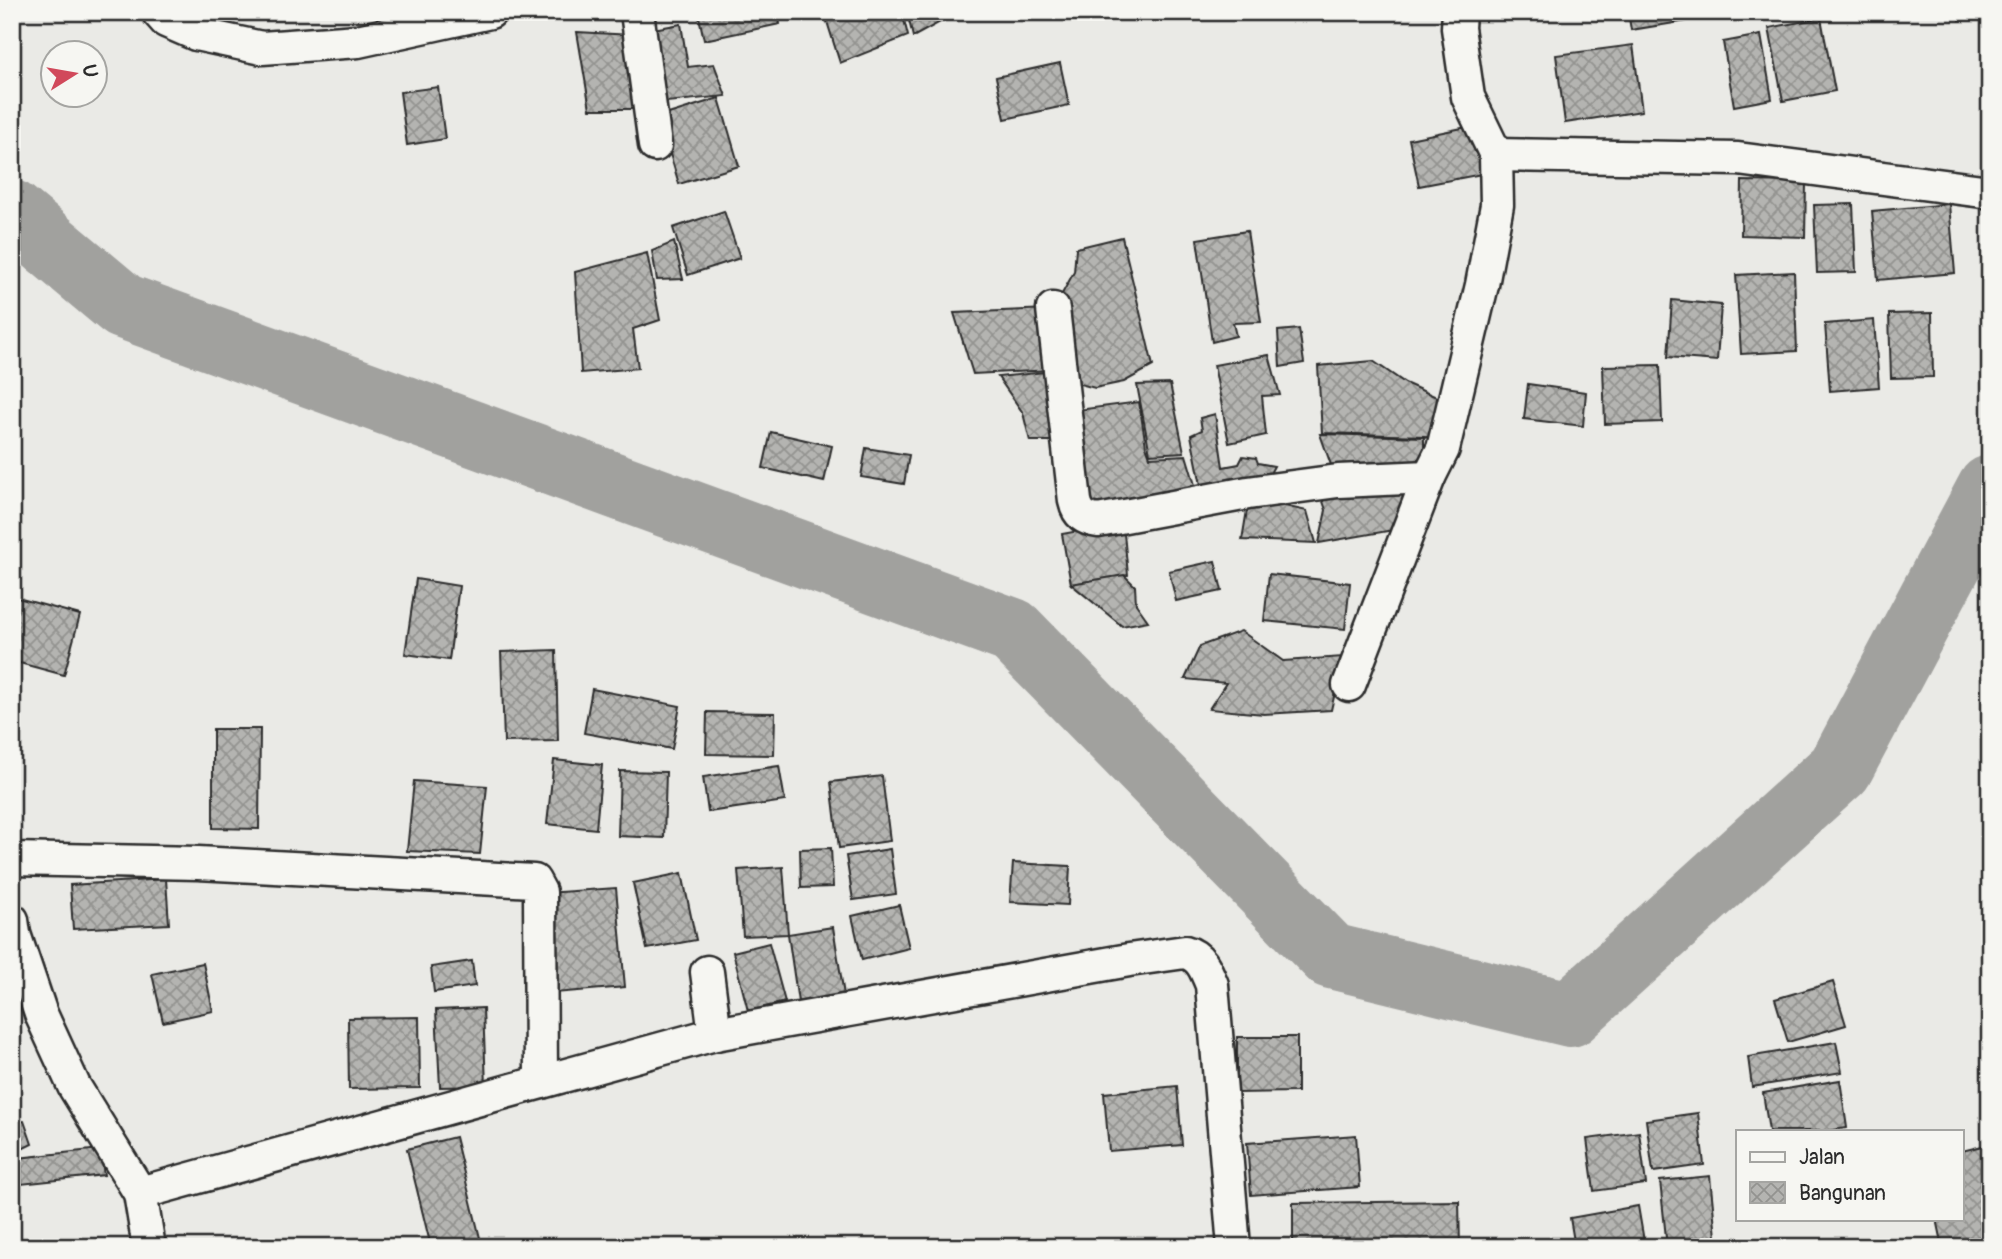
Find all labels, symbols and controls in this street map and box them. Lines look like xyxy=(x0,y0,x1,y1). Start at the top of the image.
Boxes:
north arrow xyxy=(38,38,108,108)
text: U xyxy=(77,62,103,79)
legend xyxy=(1736,1130,1964,1220)
text: Jalan xyxy=(1799,1144,1845,1171)
text: Bangunan xyxy=(1799,1180,1886,1207)

